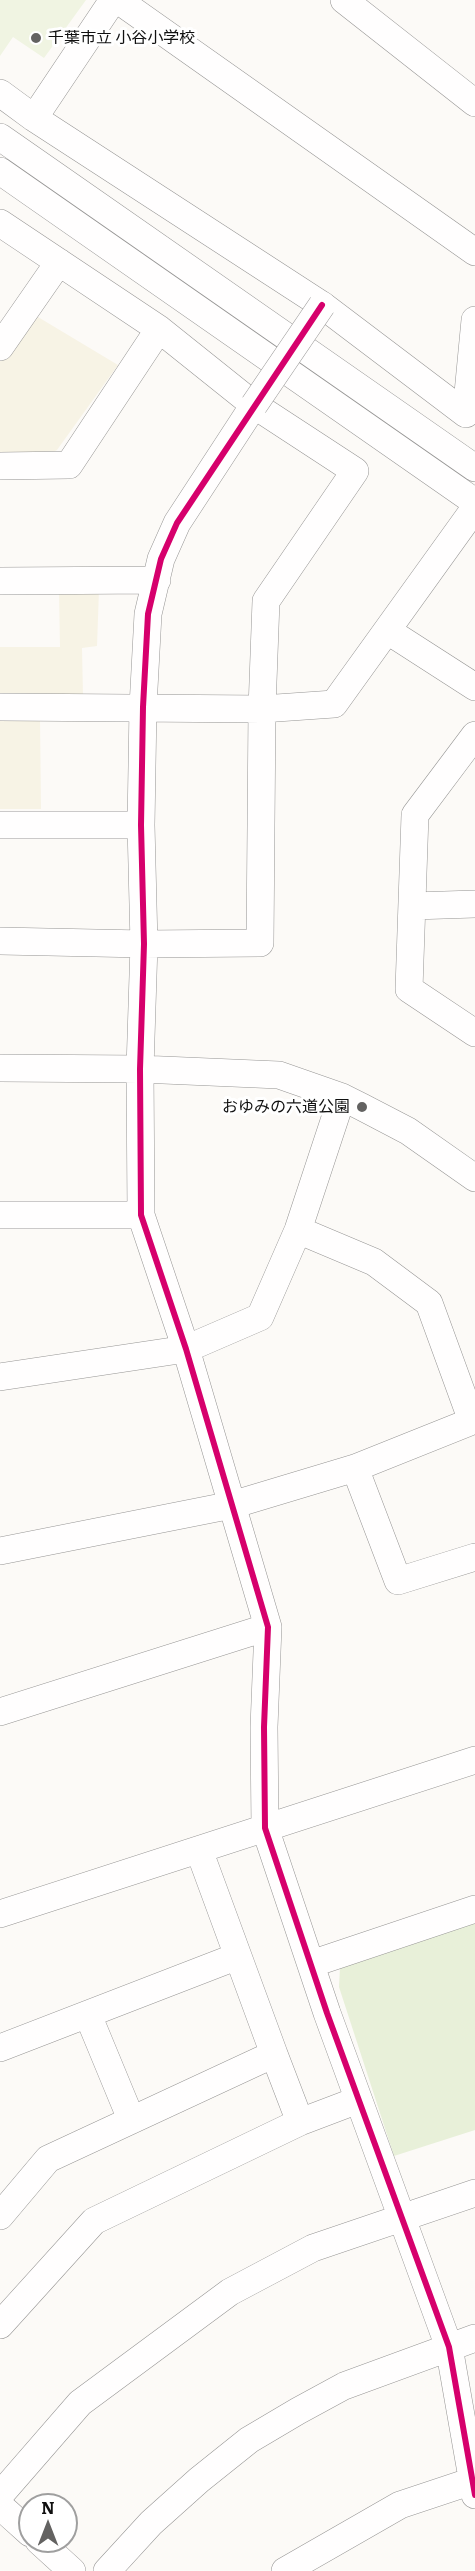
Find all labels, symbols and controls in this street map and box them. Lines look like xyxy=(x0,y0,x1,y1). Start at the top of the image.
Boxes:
place label: 千葉市立 小谷小学校 xyxy=(48,28,195,48)
marker: 千葉市立 小谷小学校 xyxy=(29,31,43,45)
place label: おゆみの六道公園 xyxy=(222,1097,350,1117)
marker: おゆみの六道公園 xyxy=(355,1100,369,1114)
north arrow xyxy=(18,2493,78,2553)
text: N xyxy=(41,2495,55,2519)

